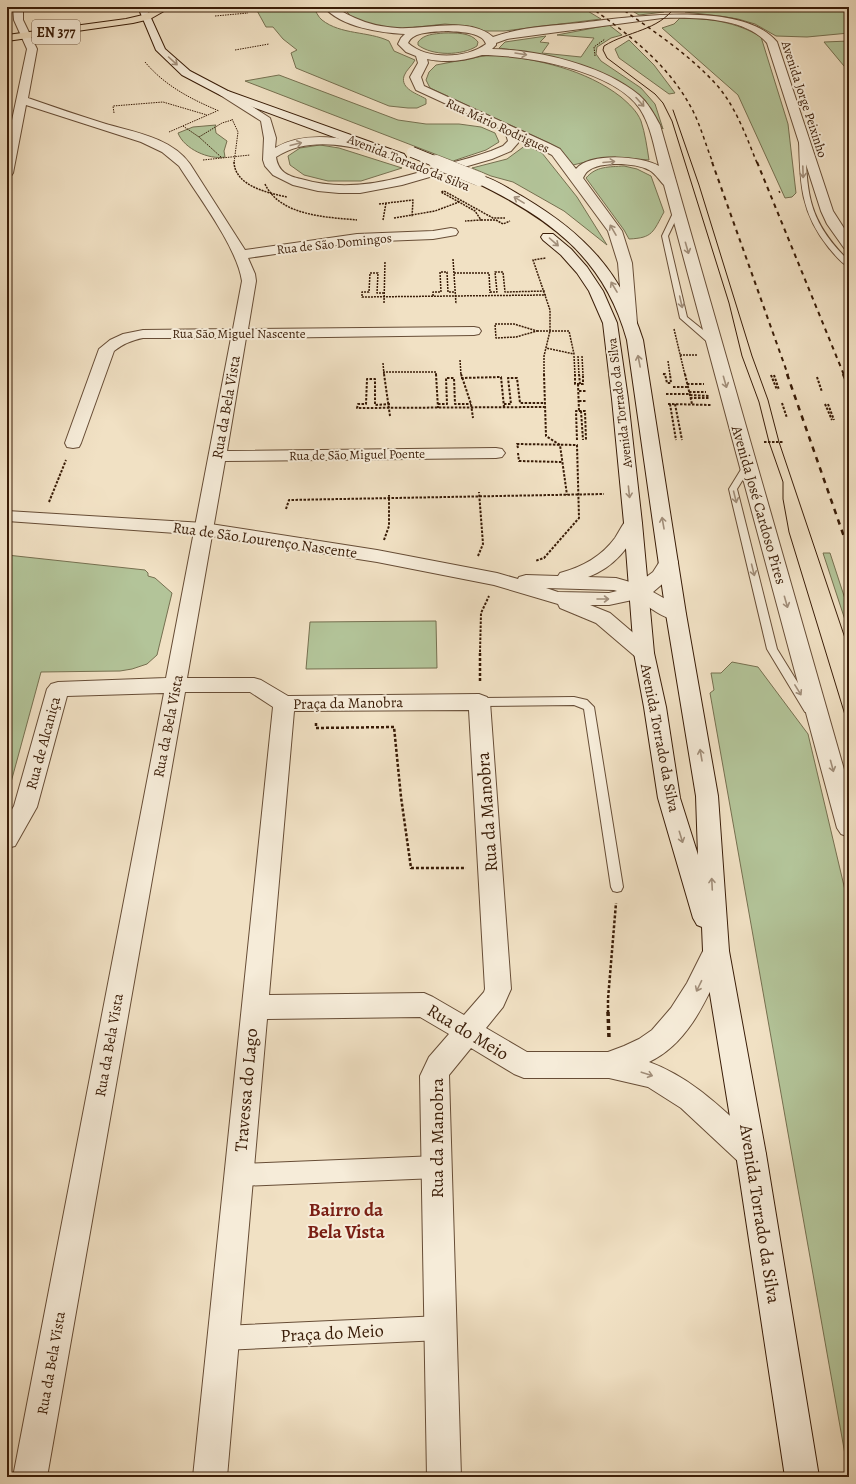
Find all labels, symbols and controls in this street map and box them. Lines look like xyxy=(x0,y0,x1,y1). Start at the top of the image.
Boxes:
road number: EN 377 xyxy=(32,20,80,44)
street label: Avenida Jorge Peixinho xyxy=(777,38,831,160)
one-way arrow xyxy=(514,50,527,58)
one-way arrow xyxy=(168,56,178,66)
street label: Rua Mário Rodrigues xyxy=(443,94,552,157)
one-way arrow xyxy=(635,97,644,108)
street label: Avenida Torrado da Silva xyxy=(344,130,473,195)
one-way arrow xyxy=(289,140,302,147)
one-way arrow xyxy=(602,158,615,165)
one-way arrow xyxy=(799,165,807,178)
one-way arrow xyxy=(513,195,525,203)
one-way arrow xyxy=(608,224,616,236)
street label: Rua de São Domingos xyxy=(276,229,393,258)
one-way arrow xyxy=(549,237,559,246)
one-way arrow xyxy=(684,242,691,255)
one-way arrow xyxy=(609,281,617,293)
one-way arrow xyxy=(677,295,685,308)
street label: Rua São Miguel Nascente xyxy=(172,325,306,342)
street label: Avenida Torrado da Silva xyxy=(603,337,636,470)
street label: Rua da Bela Vista xyxy=(207,354,245,460)
one-way arrow xyxy=(635,355,643,368)
one-way arrow xyxy=(722,375,729,388)
street label: Avenida José Cardoso Pires xyxy=(726,422,791,587)
street label: Rua de São Miguel Poente xyxy=(289,445,425,464)
one-way arrow xyxy=(626,485,633,498)
one-way arrow xyxy=(732,490,740,503)
street label: Rua de São Lourenço Nascente xyxy=(171,517,359,563)
one-way arrow xyxy=(659,517,667,530)
one-way arrow xyxy=(750,563,757,576)
one-way arrow xyxy=(596,595,609,603)
one-way arrow xyxy=(783,595,790,608)
street label: Avenida Torrado da Silva xyxy=(636,661,684,814)
street label: Rua da Bela Vista xyxy=(148,673,188,779)
one-way arrow xyxy=(794,685,802,696)
street label: Praça da Manobra xyxy=(293,692,403,714)
street label: Rua de Alcaniça xyxy=(21,694,65,792)
one-way arrow xyxy=(696,749,704,762)
street label: Rua da Manobra xyxy=(471,751,503,873)
one-way arrow xyxy=(829,759,836,772)
one-way arrow xyxy=(678,830,685,843)
one-way arrow xyxy=(709,878,716,891)
one-way arrow xyxy=(695,980,702,992)
street label: Rua da Bela Vista xyxy=(90,992,128,1098)
street label: Rua do Meio xyxy=(423,998,513,1066)
street label: Travessa do Lago xyxy=(229,1027,263,1153)
one-way arrow xyxy=(641,1071,654,1078)
street label: Rua da Manobra xyxy=(425,1077,449,1198)
street label: Avenida Torrado da Silva xyxy=(734,1122,786,1306)
district label: Bairro da Bela Vista xyxy=(307,1197,386,1245)
street label: Rua da Bela Vista xyxy=(32,1310,70,1416)
street label: Praça do Meio xyxy=(280,1318,384,1348)

